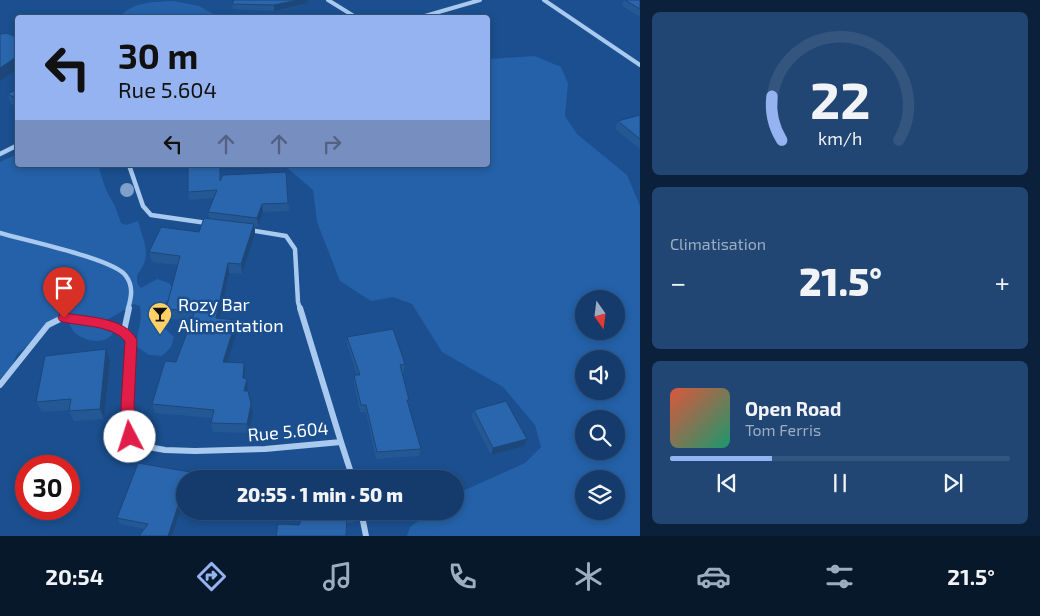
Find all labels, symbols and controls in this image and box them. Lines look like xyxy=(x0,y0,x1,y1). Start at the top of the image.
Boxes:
text: 30 m xyxy=(118,34,198,76)
icon: left xyxy=(35,35,100,100)
text: 22 xyxy=(810,67,870,129)
text: Rue 5.604 xyxy=(118,76,217,102)
text: km/h xyxy=(818,127,862,149)
icon: left xyxy=(159,130,187,158)
icon: ahead xyxy=(212,130,240,158)
icon: ahead xyxy=(265,130,293,158)
icon: right xyxy=(318,130,346,158)
text: Climatisation xyxy=(670,234,766,253)
text: 21.5° xyxy=(799,258,882,304)
text: − xyxy=(670,265,686,299)
text: + xyxy=(995,265,1010,299)
pin xyxy=(43,267,85,318)
icon: arrive xyxy=(50,274,78,302)
north arrow xyxy=(575,290,625,340)
map controls xyxy=(575,290,625,520)
place label: Rozy Bar Alimentation xyxy=(178,293,284,336)
bar icon: Rozy Bar Alimentation xyxy=(147,301,173,335)
button: sound xyxy=(575,350,625,400)
text: Open Road xyxy=(745,397,841,420)
position arrow xyxy=(103,410,155,462)
button: search xyxy=(575,410,625,460)
street label: Rue 5.604 xyxy=(247,417,329,445)
text: Tom Ferris xyxy=(745,420,821,439)
speed limit sign: 30 xyxy=(15,455,80,520)
icon: previous xyxy=(713,469,741,497)
icon: pause xyxy=(826,469,854,497)
icon: next xyxy=(939,469,967,497)
button: layers xyxy=(575,470,625,520)
text: 20:55 · 1 min · 50 m xyxy=(237,483,403,506)
icon: directions xyxy=(194,559,229,594)
icon: music xyxy=(320,559,355,594)
icon: phone xyxy=(445,559,480,594)
icon: climate xyxy=(571,559,606,594)
icon: car xyxy=(696,559,731,594)
icon: filters xyxy=(822,559,857,594)
text: 20:54 xyxy=(45,563,104,589)
text: 21.5° xyxy=(947,563,995,589)

